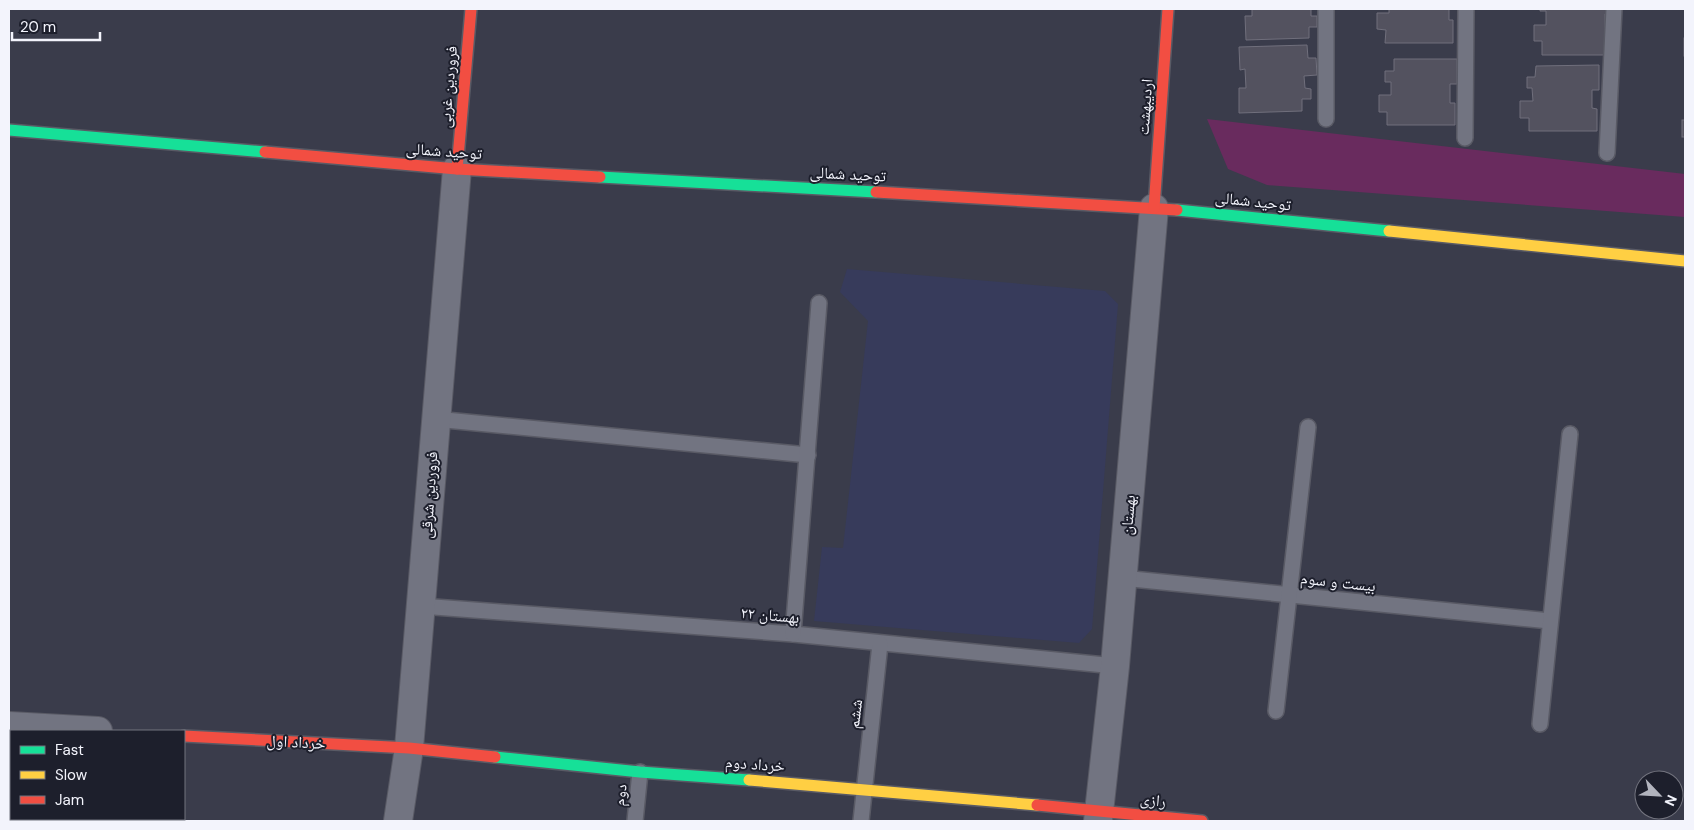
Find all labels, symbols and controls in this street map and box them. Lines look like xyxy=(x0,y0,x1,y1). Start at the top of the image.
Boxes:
scale bar xyxy=(12,10,100,42)
text: 20 m xyxy=(20,17,56,37)
street label: فروردین غربی xyxy=(434,45,462,129)
street label: اردیبهشت xyxy=(1133,78,1157,136)
street label: توحید شمالی xyxy=(405,138,483,164)
street label: توحید شمالی xyxy=(809,162,887,186)
street label: توحید شمالی xyxy=(1214,187,1292,215)
street label: فروردین شرقی xyxy=(415,451,443,539)
street label: بهستان xyxy=(1116,494,1140,536)
street label: بیست و سوم xyxy=(1299,568,1377,596)
street label: بهستان ۲۲ xyxy=(740,602,800,628)
street label: ششم xyxy=(843,698,867,730)
legend xyxy=(10,730,185,820)
street label: خرداد اول xyxy=(266,730,326,754)
text: Fast xyxy=(55,740,84,760)
street label: خرداد دوم xyxy=(724,751,786,777)
text: Slow xyxy=(55,765,88,785)
north arrow xyxy=(1634,770,1684,820)
street label: دوم xyxy=(608,783,632,807)
street label: رازی xyxy=(1139,788,1167,812)
text: Jam xyxy=(55,790,84,810)
text: N xyxy=(1660,792,1681,809)

